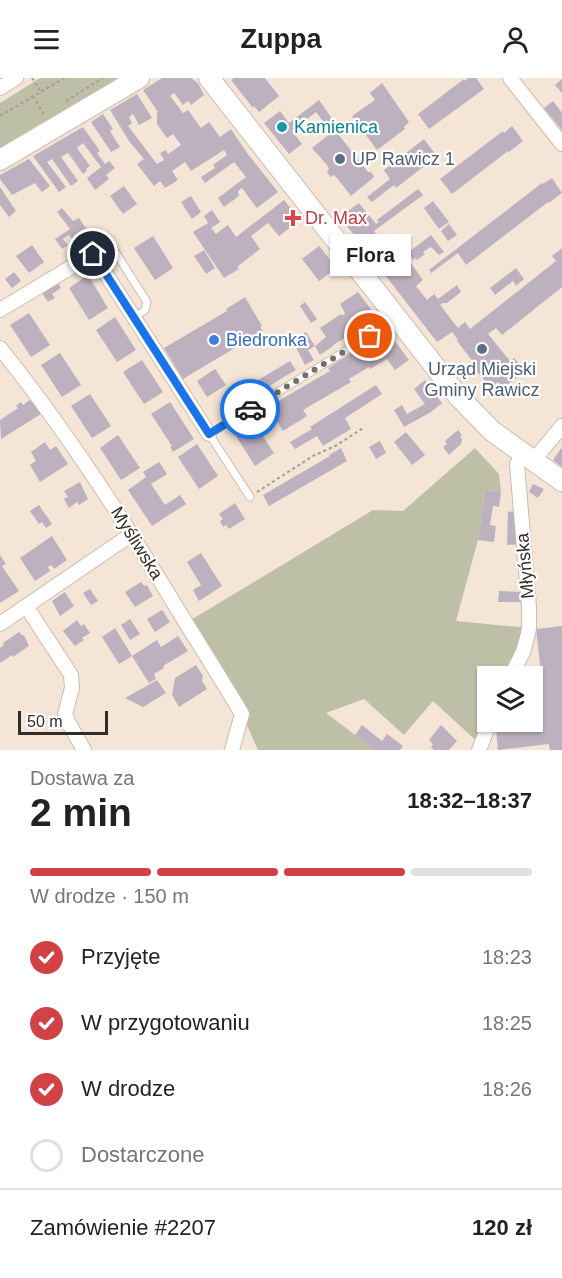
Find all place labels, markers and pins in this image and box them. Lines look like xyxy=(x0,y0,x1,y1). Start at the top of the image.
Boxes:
place label: Kamienica xyxy=(294,117,379,137)
marker: Kamienica xyxy=(275,120,289,134)
place label: UP Rawicz 1 xyxy=(352,149,455,169)
marker: UP Rawicz 1 xyxy=(333,152,347,166)
place label: Dr. Max xyxy=(305,208,367,228)
marker: Dr. Max xyxy=(286,211,300,225)
pin xyxy=(67,228,118,279)
callout: Flora xyxy=(330,234,410,276)
pin xyxy=(344,310,395,361)
place label: Biedronka xyxy=(226,330,308,350)
marker: Biedronka xyxy=(207,333,221,347)
marker: Urząd Miejski Gminy Rawicz xyxy=(475,342,489,356)
place label: Urząd Miejski Gminy Rawicz xyxy=(424,359,540,400)

